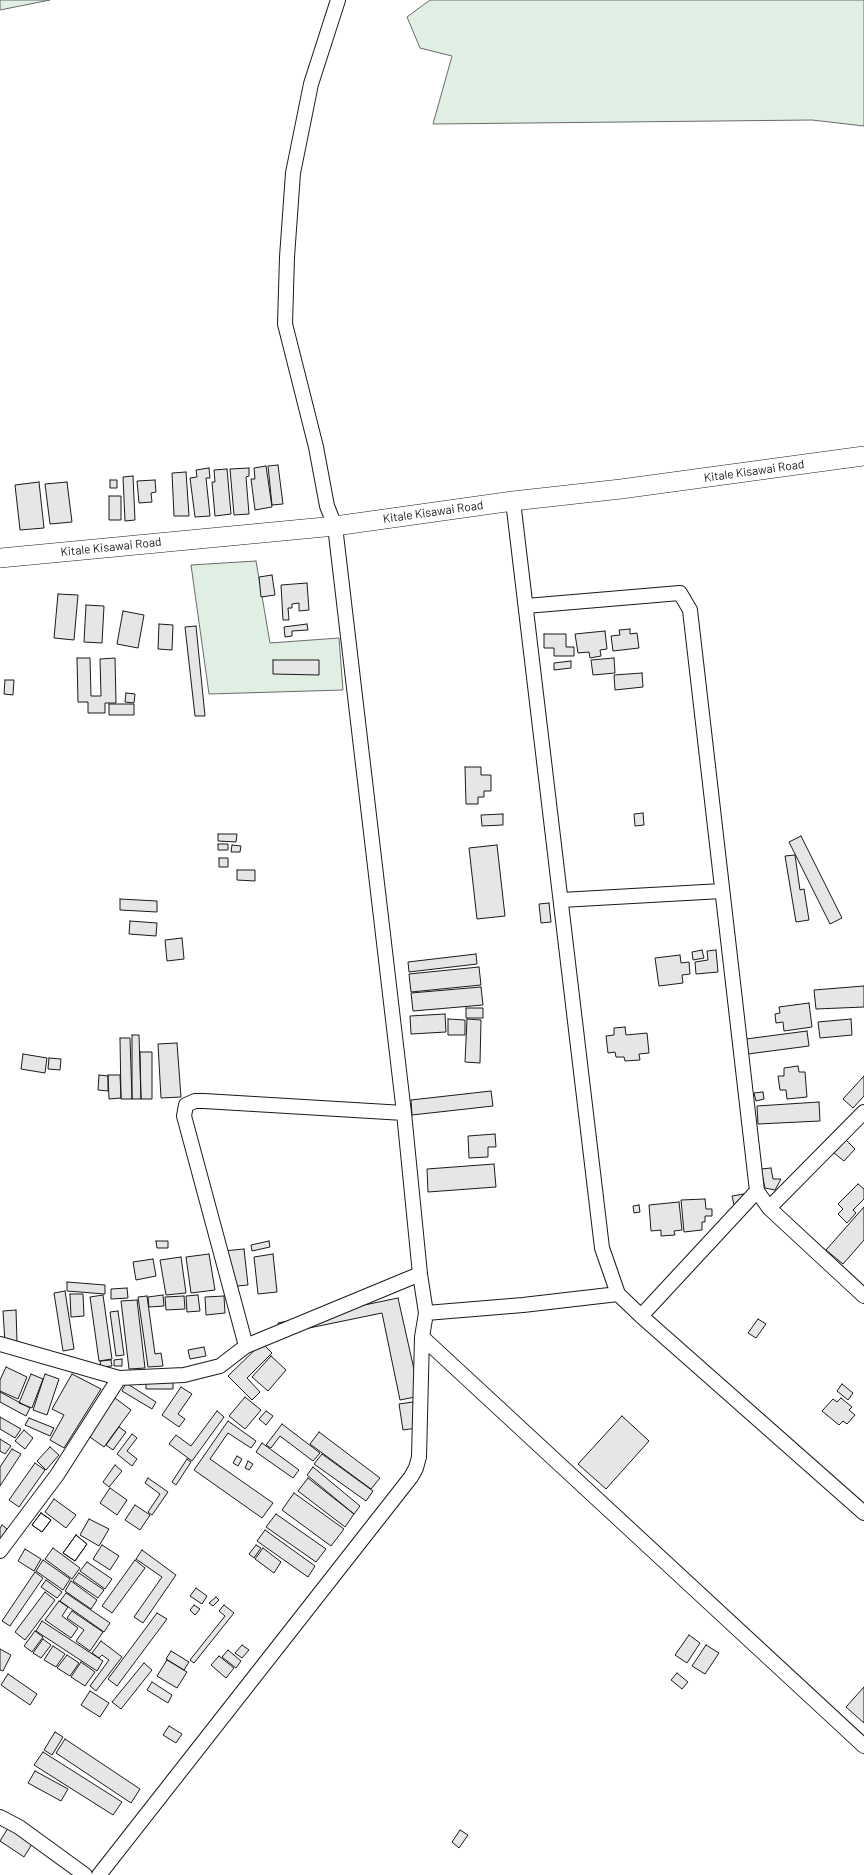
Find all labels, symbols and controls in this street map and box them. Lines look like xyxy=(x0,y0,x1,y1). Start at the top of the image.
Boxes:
street label: Kitale Kisawai Road xyxy=(703,457,805,485)
street label: Kitale Kisawai Road xyxy=(382,498,484,526)
street label: Kitale Kisawai Road xyxy=(60,535,162,559)

